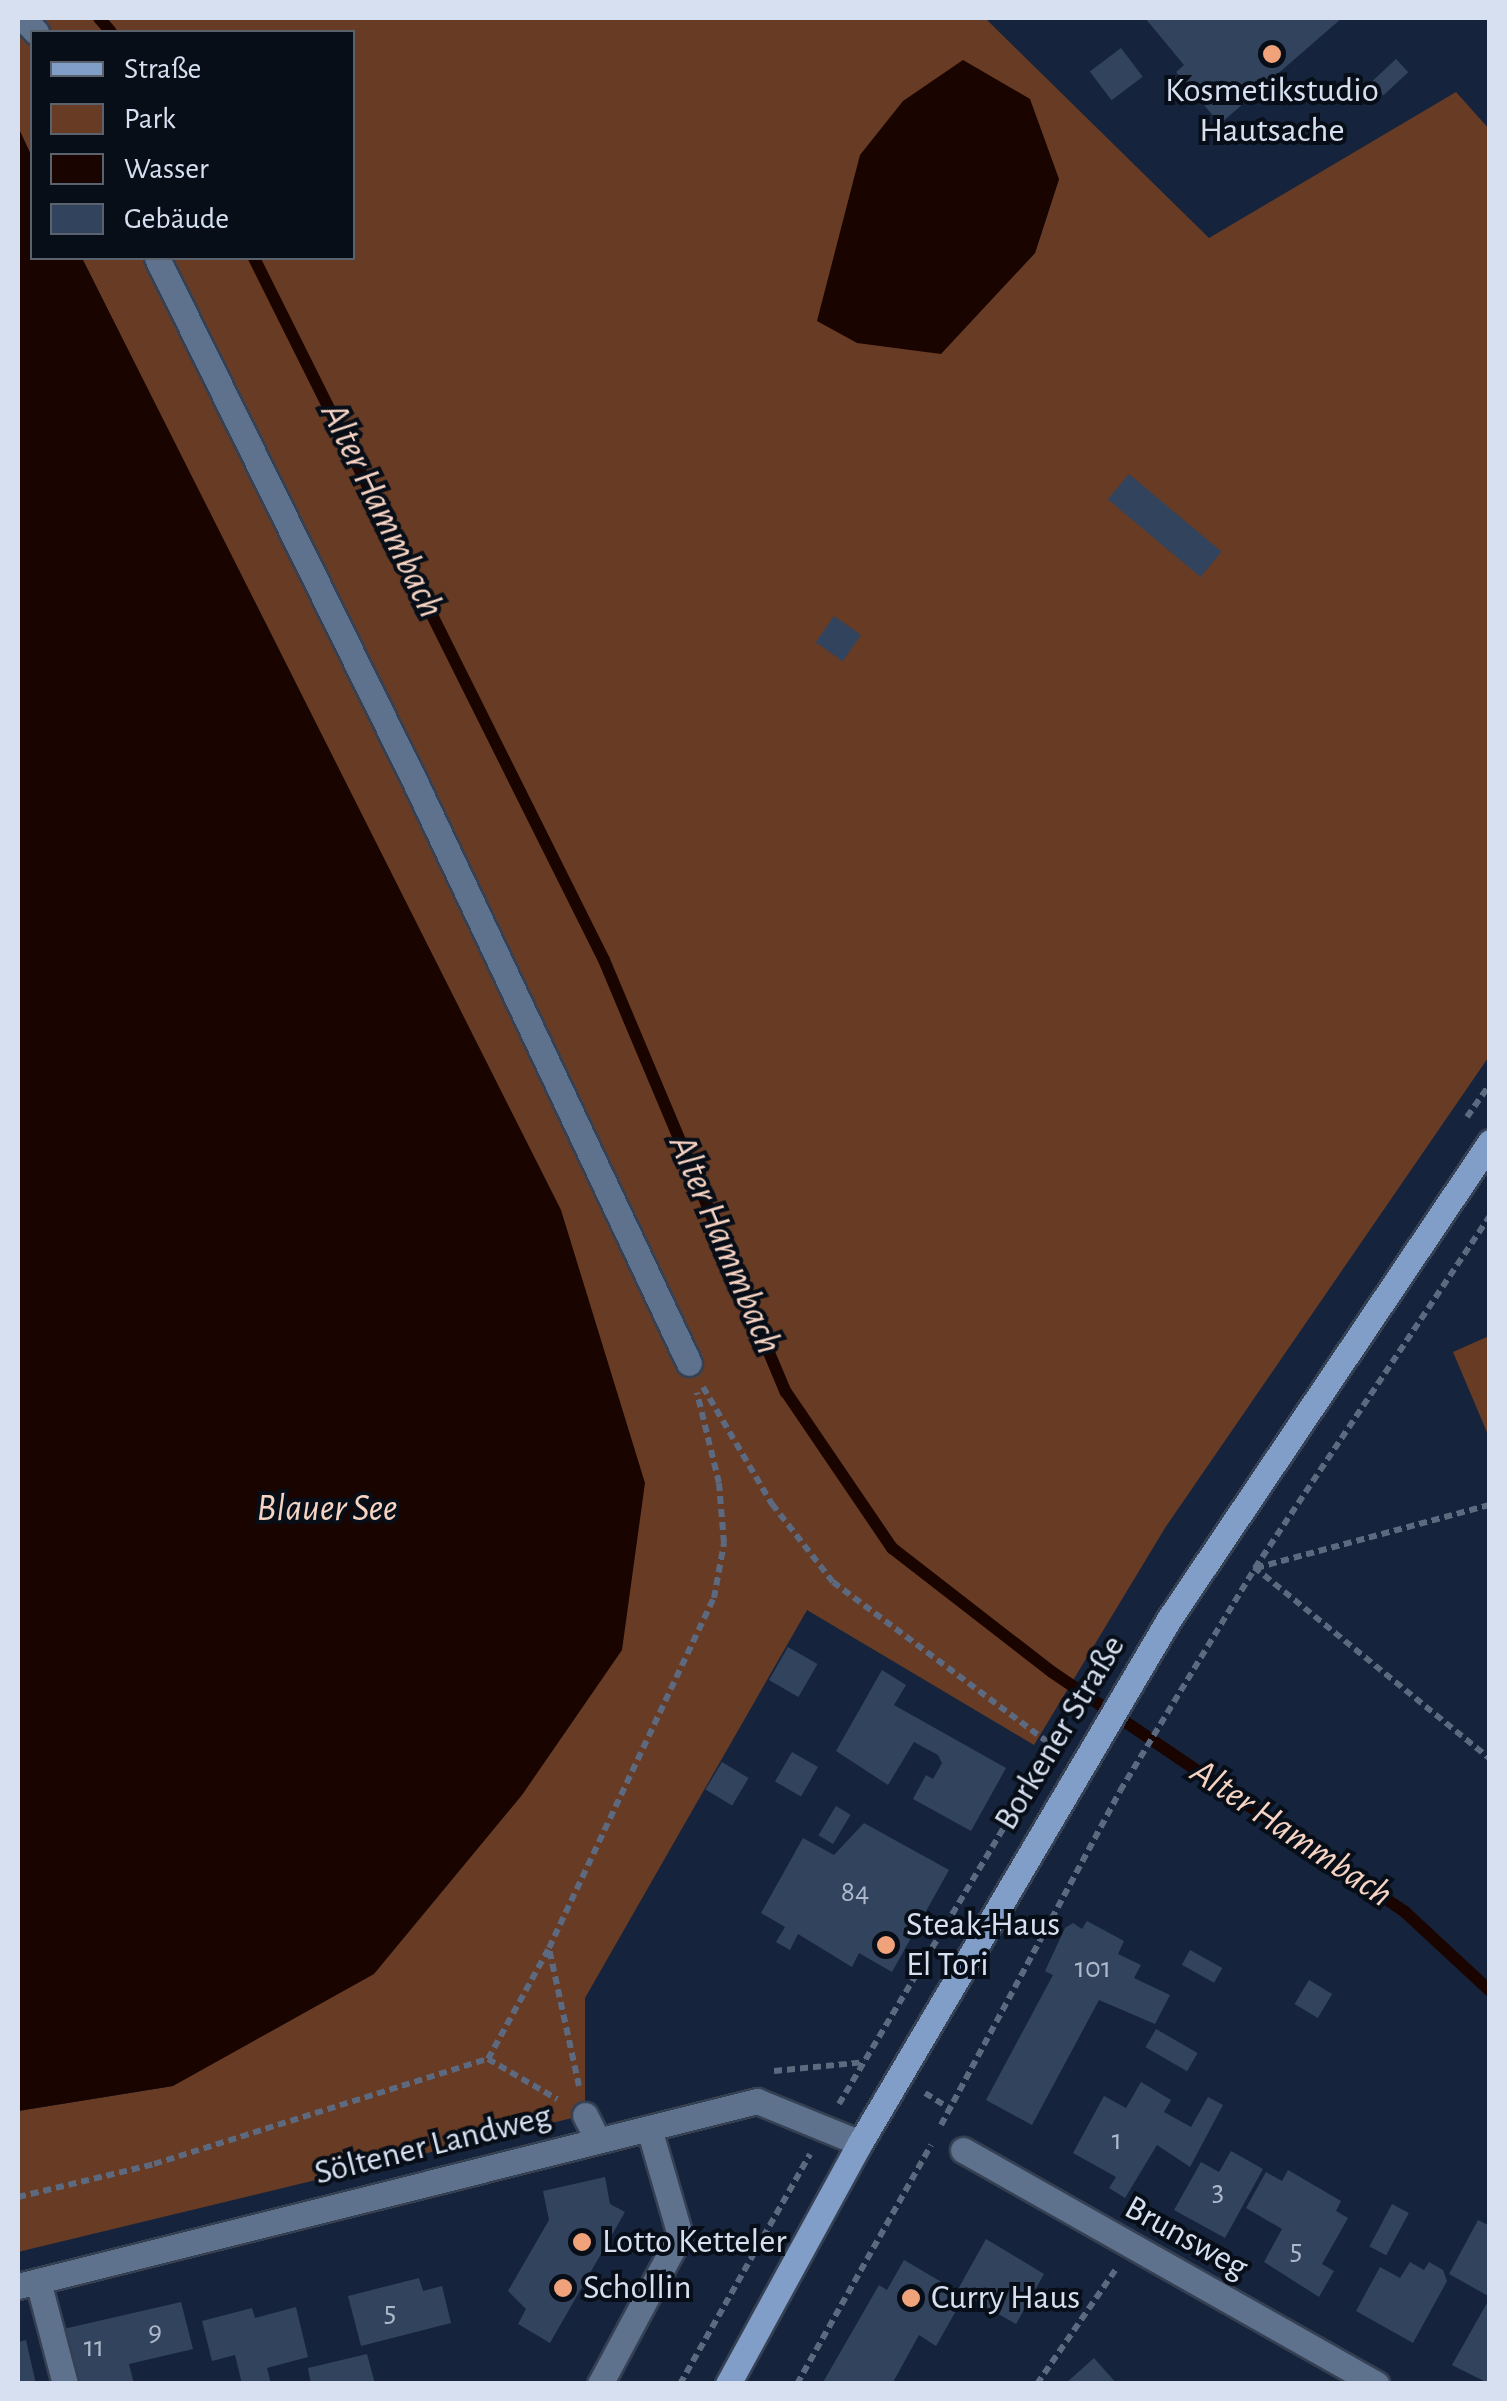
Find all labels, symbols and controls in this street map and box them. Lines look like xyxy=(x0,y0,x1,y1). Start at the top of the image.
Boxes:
legend xyxy=(30,30,355,260)
marker: Kosmetikstudio Hautsache xyxy=(1261,43,1283,65)
text: Straße xyxy=(124,54,201,84)
place label: Kosmetikstudio Hautsache xyxy=(1165,70,1379,152)
text: Park xyxy=(124,104,176,134)
text: Wasser xyxy=(124,154,209,184)
text: Gebäude xyxy=(124,204,229,234)
water label: Alter Hammbach xyxy=(309,396,453,626)
water label: Alter Hammbach xyxy=(657,1129,791,1361)
water label: Blauer See xyxy=(257,1487,397,1533)
street label: Borkener Straße xyxy=(985,1628,1135,1838)
water label: Alter Hammbach xyxy=(1182,1750,1400,1918)
house number: 84 xyxy=(841,1874,869,1910)
place label: Steak-Haus El Tori xyxy=(906,1904,1060,1986)
marker: Steak-Haus El Tori xyxy=(875,1934,897,1956)
house number: 101 xyxy=(1075,1950,1111,1986)
street label: Söltener Landweg xyxy=(310,2095,556,2195)
house number: 1 xyxy=(1112,2122,1122,2158)
house number: 3 xyxy=(1212,2173,1224,2209)
street label: Brunsweg xyxy=(1117,2187,1255,2289)
place label: Lotto Ketteler xyxy=(602,2221,787,2263)
marker: Lotto Ketteler xyxy=(571,2231,593,2253)
house number: 5 xyxy=(1290,2232,1302,2268)
place label: Schollin xyxy=(583,2267,691,2309)
marker: Schollin xyxy=(552,2277,574,2299)
place label: Curry Haus xyxy=(931,2277,1080,2319)
marker: Curry Haus xyxy=(900,2287,922,2309)
house number: 5 xyxy=(384,2294,396,2330)
house number: 9 xyxy=(148,2314,162,2350)
house number: 11 xyxy=(84,2329,104,2365)

